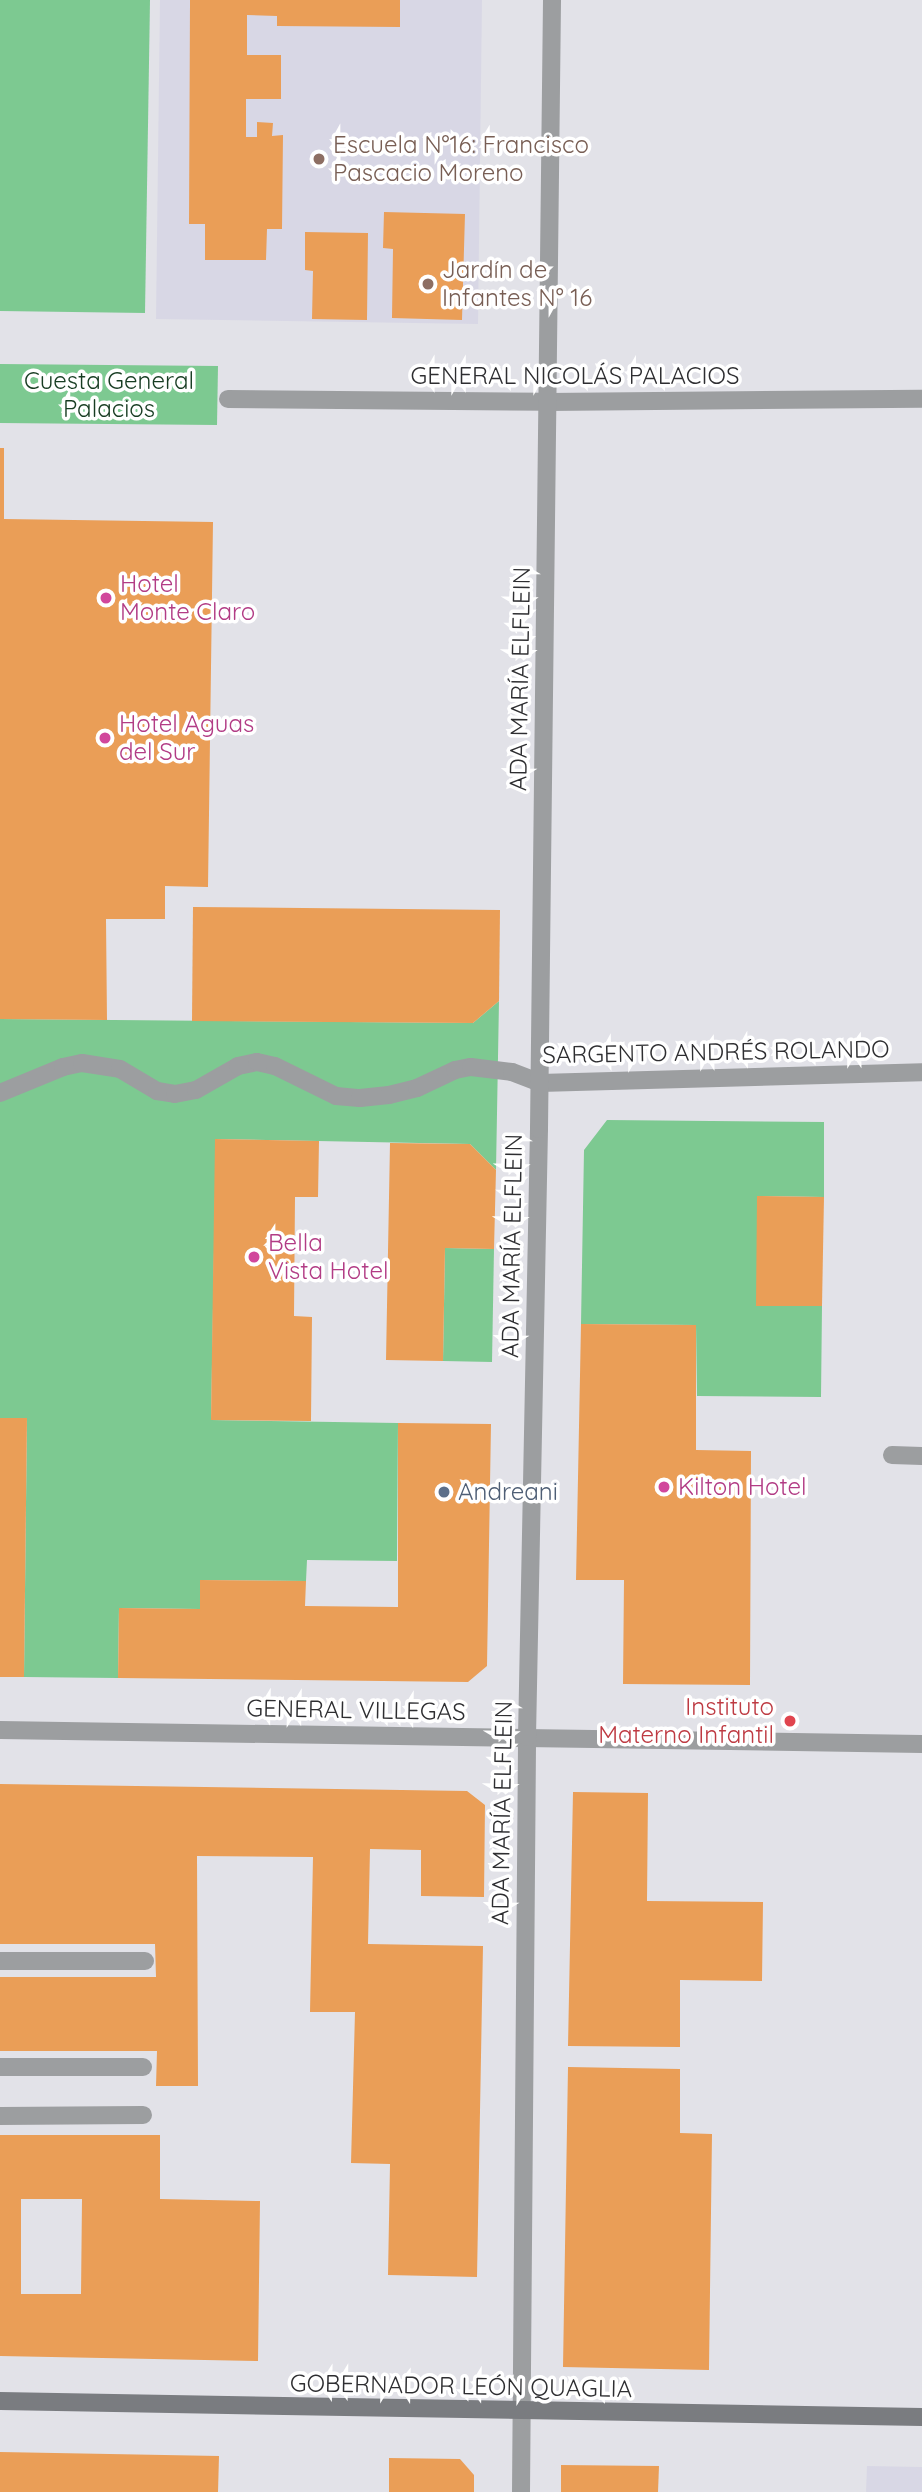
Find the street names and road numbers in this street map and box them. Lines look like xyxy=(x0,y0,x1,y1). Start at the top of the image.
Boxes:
street label: GENERAL NICOLÁS PALACIOS xyxy=(411,362,739,390)
street label: ADA MARÍA ELFLEIN xyxy=(504,567,536,791)
street label: SARGENTO ANDRÉS ROLANDO xyxy=(542,1035,890,1069)
street label: ADA MARÍA ELFLEIN xyxy=(496,1134,528,1358)
street label: GENERAL VILLEGAS xyxy=(246,1694,466,1726)
street label: ADA MARÍA ELFLEIN xyxy=(486,1701,518,1925)
street label: GOBERNADOR LEÓN QUAGLIA xyxy=(290,2369,632,2403)

